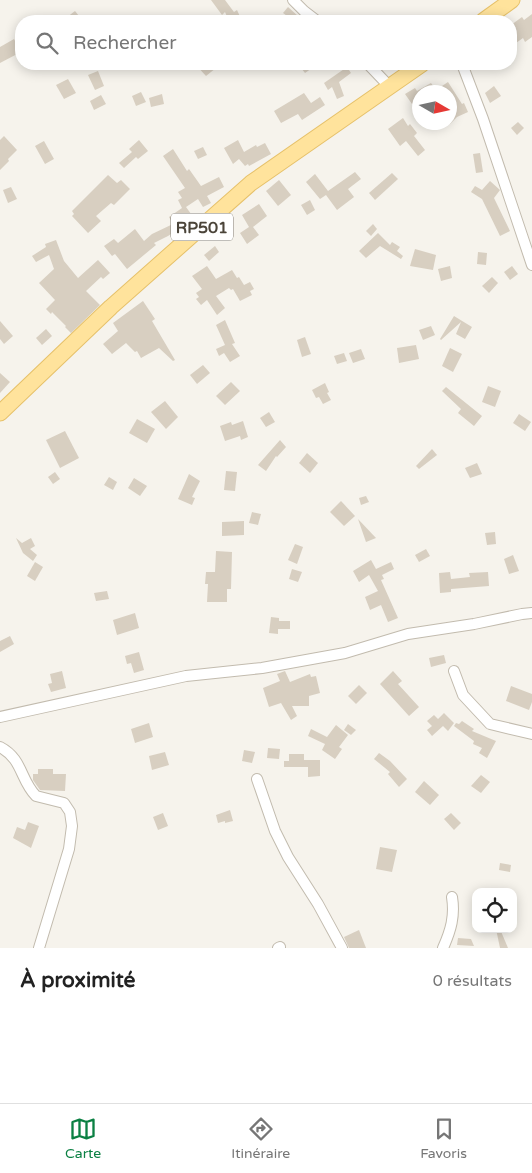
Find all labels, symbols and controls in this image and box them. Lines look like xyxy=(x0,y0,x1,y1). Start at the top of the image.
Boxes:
search box xyxy=(15,15,517,70)
icon: search xyxy=(33,29,61,57)
text: Rechercher xyxy=(73,32,176,54)
north arrow xyxy=(412,85,457,130)
road number: RP501 xyxy=(171,213,233,240)
map controls xyxy=(472,888,517,933)
button: locate xyxy=(472,888,517,933)
text: À proximité xyxy=(20,968,135,993)
text: 0 résultats xyxy=(433,971,512,991)
tab: Carte xyxy=(65,1115,101,1162)
tab: Itinéraire xyxy=(231,1115,290,1162)
tab: Favoris xyxy=(420,1115,467,1162)

